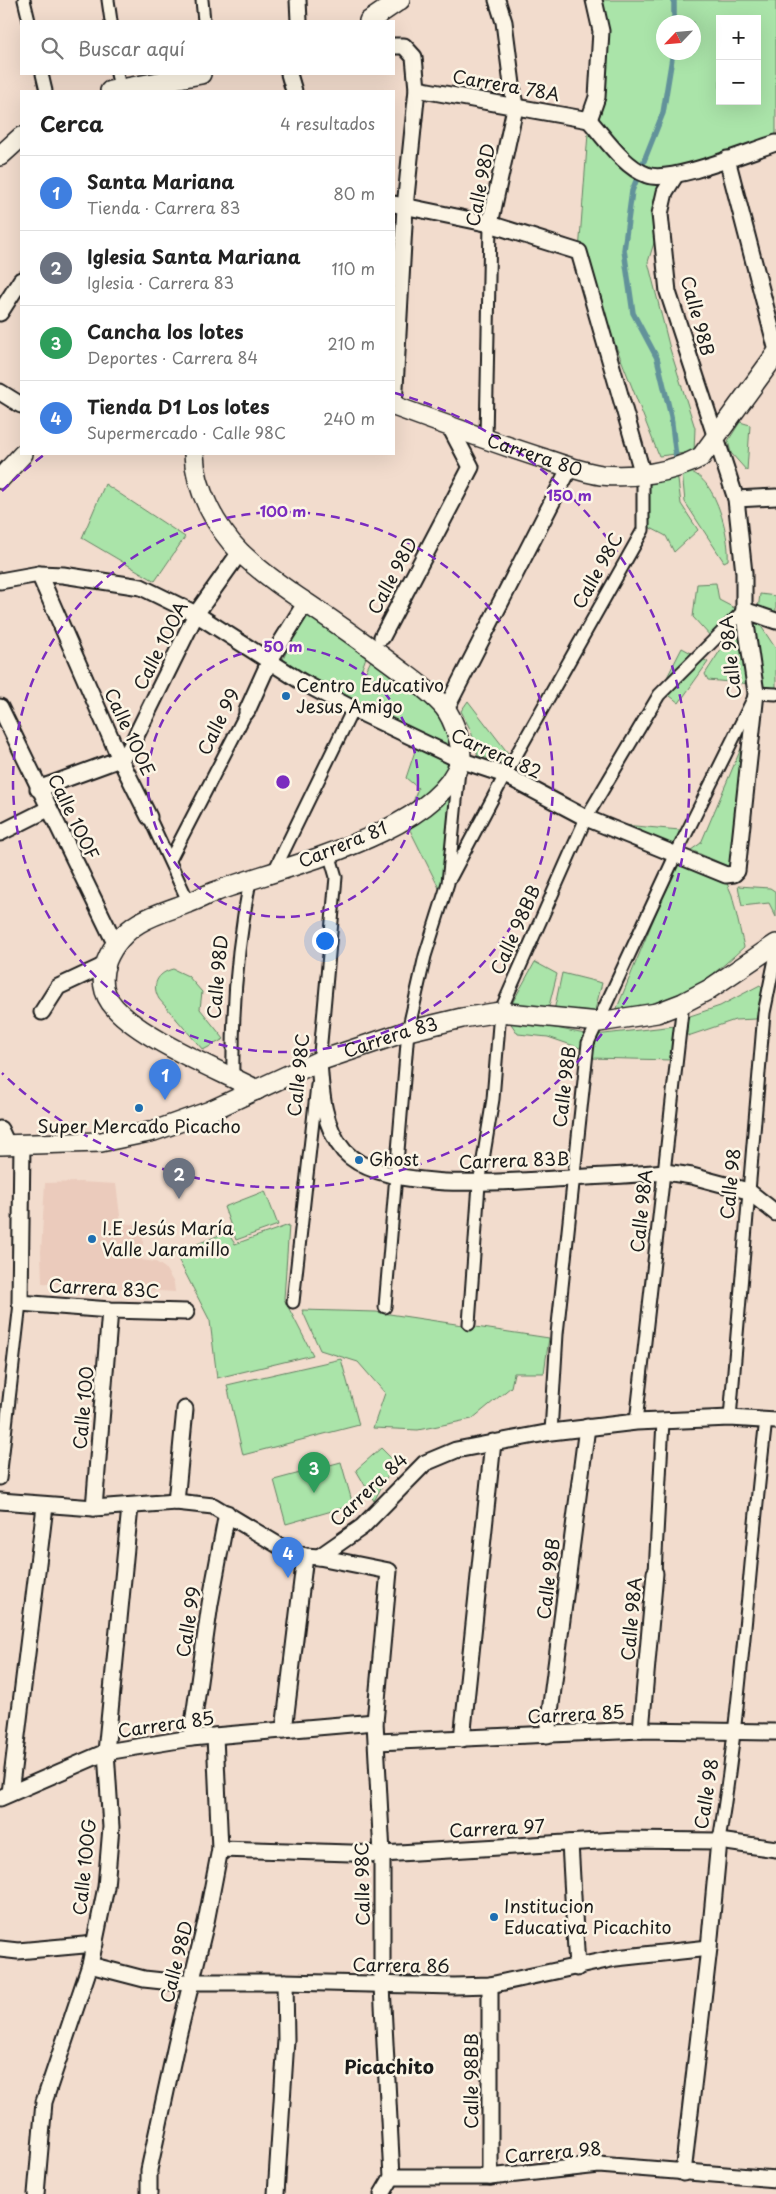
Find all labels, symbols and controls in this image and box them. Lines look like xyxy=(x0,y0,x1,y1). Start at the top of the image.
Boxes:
north arrow xyxy=(656,15,701,60)
map controls xyxy=(716,15,761,105)
button: + xyxy=(716,15,761,60)
search box xyxy=(20,20,395,75)
icon: search xyxy=(38,34,66,62)
text: Buscar aquí xyxy=(78,34,185,62)
button: − xyxy=(716,60,761,105)
street label: Carrera 78A xyxy=(450,62,562,107)
text: Cerca xyxy=(40,107,104,139)
text: 4 resultados xyxy=(280,111,375,135)
street label: Calle 98D xyxy=(458,141,501,229)
text: Santa Mariana xyxy=(87,167,235,195)
text: 1 xyxy=(52,181,60,205)
text: 80 m xyxy=(333,181,375,205)
text: Tienda · Carrera 83 xyxy=(87,195,240,219)
text: Iglesia Santa Mariana xyxy=(87,242,301,270)
text: 2 xyxy=(50,256,62,280)
text: 110 m xyxy=(332,256,375,280)
text: Iglesia · Carrera 83 xyxy=(87,270,234,294)
street label: Calle 98B xyxy=(675,273,722,359)
text: Cancha los lotes xyxy=(87,317,244,345)
text: 3 xyxy=(51,331,61,355)
text: 210 m xyxy=(327,331,375,355)
text: Deportes · Carrera 84 xyxy=(87,345,258,369)
text: Tienda D1 Los lotes xyxy=(87,392,269,420)
text: 4 xyxy=(51,406,61,430)
text: 240 m xyxy=(323,406,375,430)
text: Supermercado · Calle 98C xyxy=(87,420,286,444)
street label: Carrera 80 xyxy=(484,426,586,482)
text: 150 m xyxy=(546,483,592,506)
text: 100 m xyxy=(260,499,306,522)
street label: Calle 98C xyxy=(565,527,629,613)
street label: Calle 98D xyxy=(360,532,423,619)
street label: Calle 100A xyxy=(126,596,194,694)
street label: Calle 98A xyxy=(712,614,747,700)
text: 50 m xyxy=(264,634,302,657)
place label: Centro Educativo Jesus Amigo xyxy=(296,671,444,719)
street label: Calle 100E xyxy=(98,683,162,780)
street label: Calle 99 xyxy=(190,683,245,759)
marker: Centro Educativo Jesus Amigo xyxy=(280,690,292,702)
street label: Carrera 82 xyxy=(447,721,546,785)
street label: Calle 100F xyxy=(42,769,107,864)
centre of rings xyxy=(274,773,292,791)
street label: Carrera 81 xyxy=(294,814,391,874)
street label: Calle 98BB xyxy=(483,880,546,979)
your location xyxy=(312,928,338,954)
street label: Calle 98D xyxy=(199,934,234,1020)
street label: Carrera 83 xyxy=(339,1009,440,1064)
street label: Calle 98C xyxy=(280,1032,315,1118)
street label: Calle 98B xyxy=(545,1045,582,1129)
pin: 1 xyxy=(149,1059,181,1100)
marker: Super Mercado Picacho xyxy=(133,1102,145,1114)
place label: Super Mercado Picacho xyxy=(37,1112,241,1139)
street label: Carrera 83B xyxy=(458,1144,570,1175)
place label: Ghost xyxy=(369,1145,419,1172)
street label: Calle 98 xyxy=(712,1147,747,1221)
marker: Ghost xyxy=(353,1154,365,1166)
pin: 2 xyxy=(163,1158,195,1199)
street label: Calle 98A xyxy=(623,1168,658,1254)
place label: I.E Jesús María Valle Jaramillo xyxy=(102,1214,234,1262)
marker: I.E Jesús María Valle Jaramillo xyxy=(86,1233,98,1245)
street label: Carrera 83C xyxy=(48,1271,160,1304)
street label: Calle 100 xyxy=(65,1365,100,1451)
street label: Carrera 84 xyxy=(323,1446,413,1532)
pin: 3 xyxy=(298,1452,330,1493)
pin: 4 xyxy=(272,1537,304,1578)
street label: Calle 98B xyxy=(529,1537,566,1621)
street label: Calle 98A xyxy=(613,1576,648,1662)
street label: Calle 99 xyxy=(169,1584,206,1659)
street label: Carrera 85 xyxy=(527,1697,625,1730)
street label: Carrera 85 xyxy=(116,1703,216,1744)
street label: Calle 98 xyxy=(687,1756,724,1831)
street label: Carrera 97 xyxy=(448,1812,545,1843)
street label: Calle 100G xyxy=(65,1817,102,1917)
street label: Calle 98C xyxy=(347,1842,376,1926)
place label: Institucion Educativa Picachito xyxy=(504,1892,671,1940)
marker: Institucion Educativa Picachito xyxy=(488,1911,500,1923)
street label: Calle 98D xyxy=(152,1918,199,2006)
street label: Carrera 86 xyxy=(352,1950,450,1979)
street label: Calle 98BB xyxy=(457,2033,484,2129)
district label: Picachito xyxy=(344,2052,434,2080)
street label: Carrera 98 xyxy=(503,2134,602,2169)

